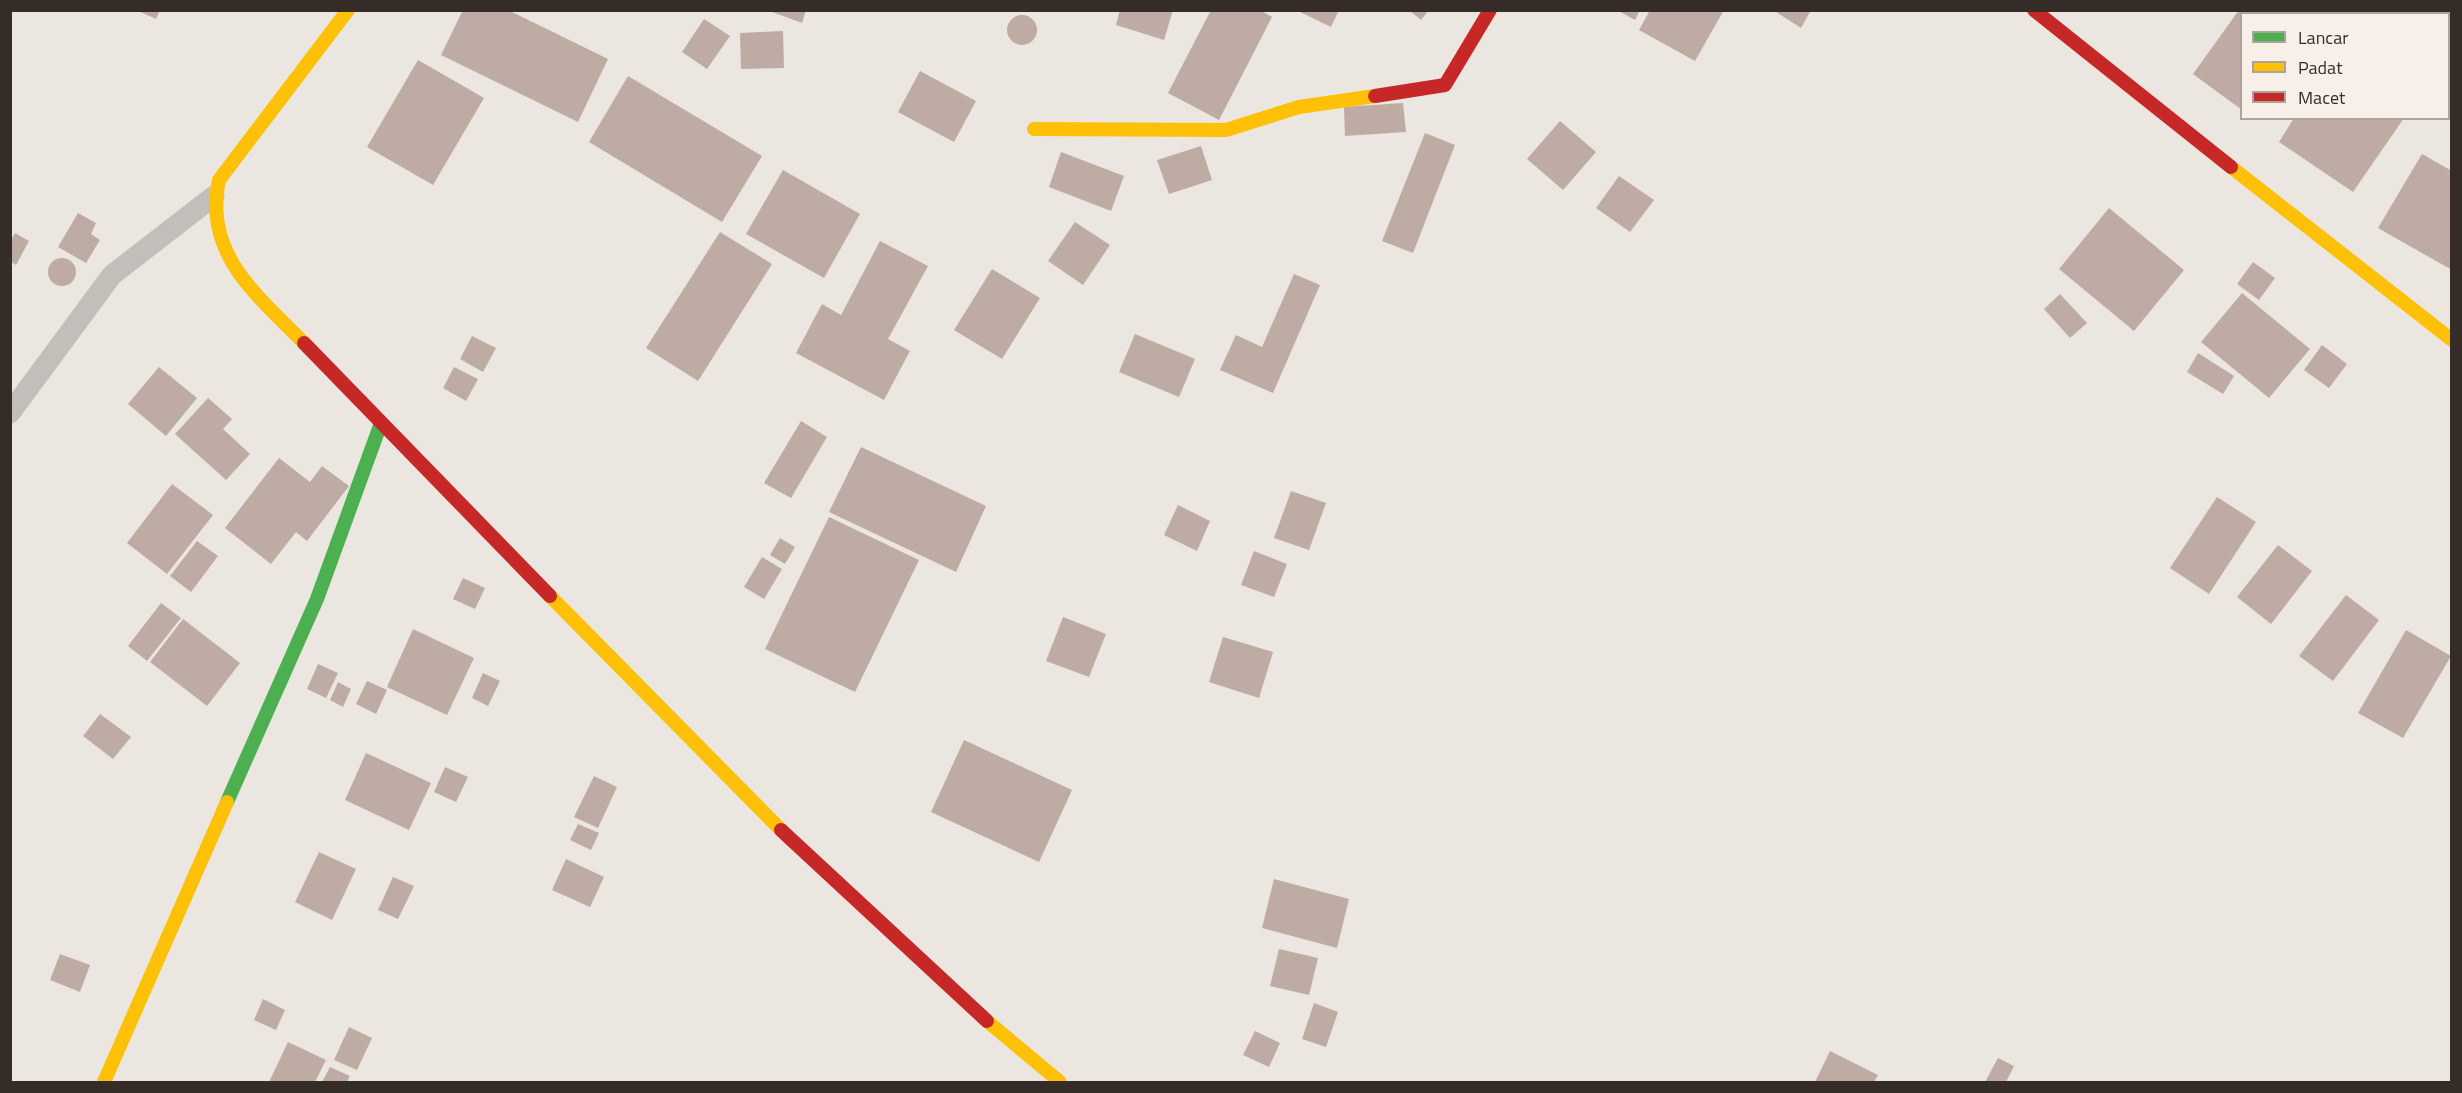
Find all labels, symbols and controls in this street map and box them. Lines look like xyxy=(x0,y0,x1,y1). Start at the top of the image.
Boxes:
legend xyxy=(2240,12,2450,120)
text: Lancar xyxy=(2298,24,2348,51)
text: Padat xyxy=(2298,54,2342,81)
text: Macet xyxy=(2298,84,2345,111)

